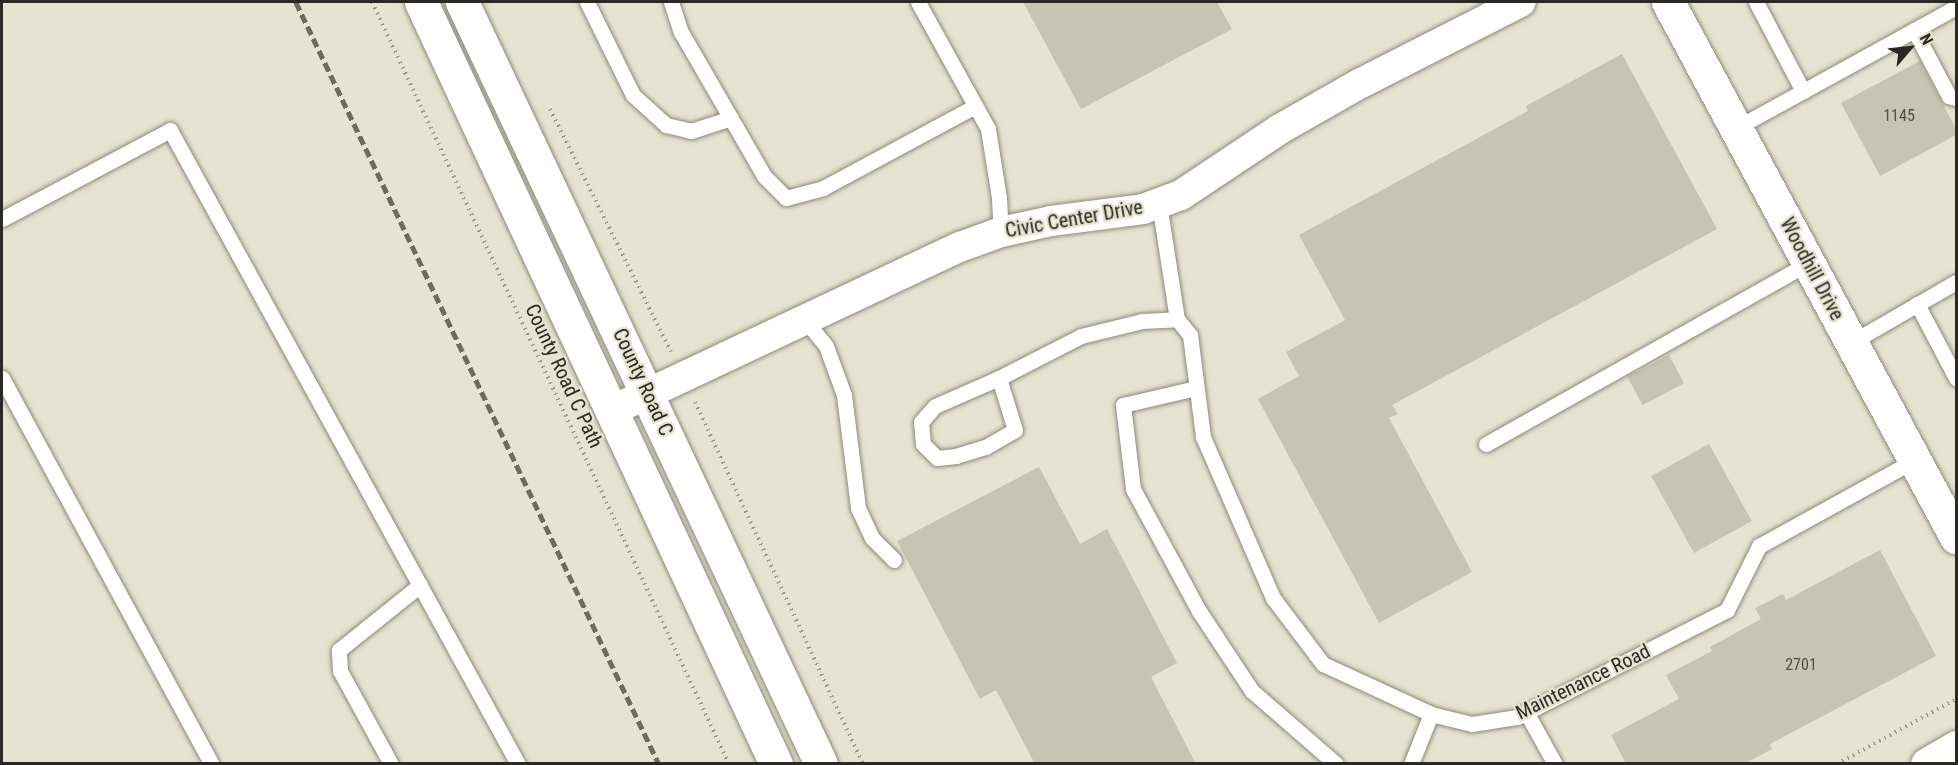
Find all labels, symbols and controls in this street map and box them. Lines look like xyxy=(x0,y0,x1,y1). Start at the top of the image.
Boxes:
north arrow xyxy=(1880,18,1940,78)
text: N xyxy=(1916,31,1937,48)
house number: 1145 xyxy=(1883,106,1915,126)
street label: Civic Center Drive xyxy=(1003,195,1145,243)
street label: Woodhill Drive xyxy=(1775,214,1849,324)
street label: County Road C Path xyxy=(520,300,608,452)
street label: County Road C xyxy=(608,325,678,439)
street label: Maintenance Road xyxy=(1512,639,1654,725)
house number: 2701 xyxy=(1785,655,1817,675)

